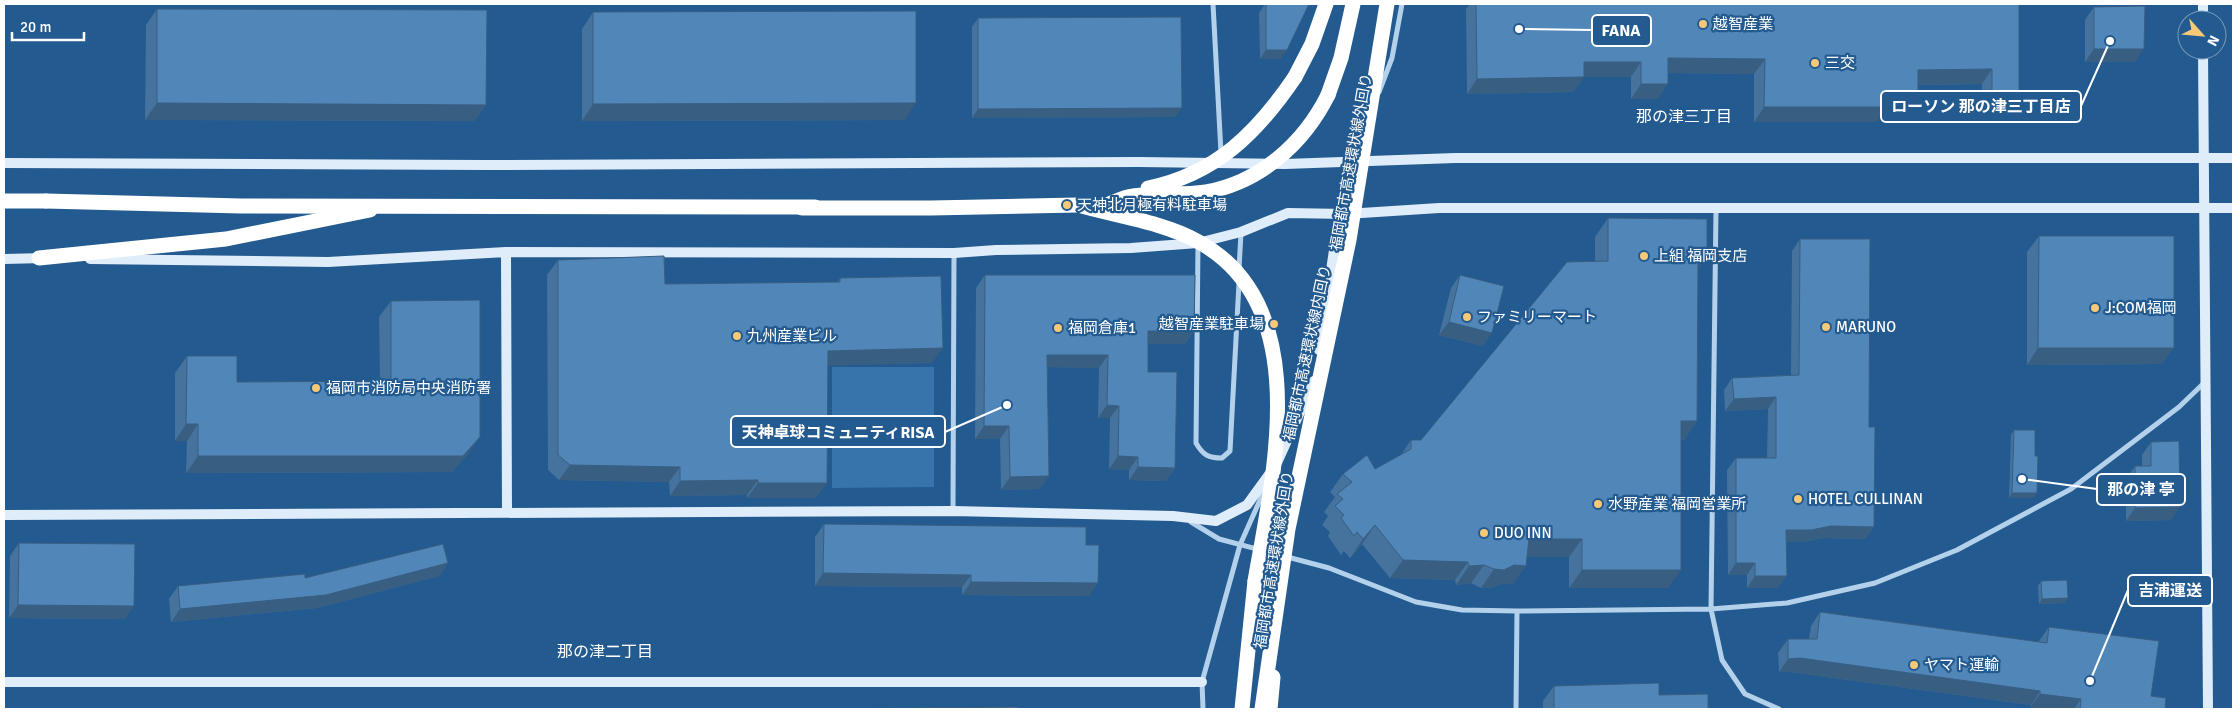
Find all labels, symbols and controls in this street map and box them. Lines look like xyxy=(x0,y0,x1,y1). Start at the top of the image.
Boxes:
scale bar xyxy=(12,10,85,42)
north arrow xyxy=(2177,10,2227,60)
callout: FANA xyxy=(1592,15,1651,46)
place label: 越智産業 xyxy=(1712,15,1773,33)
text: 20 m xyxy=(20,18,51,36)
marker: 越智産業 xyxy=(1697,18,1709,30)
text: FANA xyxy=(1601,21,1641,41)
text: N xyxy=(2203,32,2223,49)
place label: 三交 xyxy=(1825,54,1855,72)
marker: 三交 xyxy=(1809,57,1821,69)
street label: 福岡都市高速環状線外回り xyxy=(1327,72,1375,252)
callout: ローソン 那の津三丁目店 xyxy=(1881,91,2081,122)
text: ローソン 那の津三丁目店 xyxy=(1891,97,2071,117)
district label: 那の津三丁目 xyxy=(1636,107,1732,127)
place label: 天神北月極有料駐車場 xyxy=(1077,196,1227,214)
marker: 天神北月極有料駐車場 xyxy=(1061,199,1073,211)
place label: 上組 福岡支店 xyxy=(1654,247,1747,265)
marker: 上組 福岡支店 xyxy=(1638,250,1650,262)
street label: 福岡都市高速環状線内回り xyxy=(1279,263,1335,443)
place label: J:COM福岡 xyxy=(2105,299,2177,317)
marker: J:COM福岡 xyxy=(2089,302,2101,314)
place label: ファミリーマート xyxy=(1477,308,1597,326)
marker: ファミリーマート xyxy=(1461,311,1473,323)
place label: 越智産業駐車場 xyxy=(1158,315,1264,333)
marker: 越智産業駐車場 xyxy=(1268,318,1280,330)
place label: MARUNO xyxy=(1836,318,1896,336)
place label: 福岡倉庫1 xyxy=(1068,319,1136,337)
marker: MARUNO xyxy=(1820,321,1832,333)
marker: 福岡倉庫1 xyxy=(1052,322,1064,334)
place label: 九州産業ビル xyxy=(747,327,837,345)
marker: 九州産業ビル xyxy=(731,330,743,342)
place label: 福岡市消防局中央消防署 xyxy=(326,379,491,397)
marker: 福岡市消防局中央消防署 xyxy=(310,382,322,394)
callout: 天神卓球コミュニティRISA xyxy=(731,416,945,447)
text: 天神卓球コミュニティRISA xyxy=(741,423,935,443)
street label: 福岡都市高速環状線外回り xyxy=(1251,470,1297,650)
callout: 那の津 亭 xyxy=(2097,474,2185,505)
text: 那の津 亭 xyxy=(2107,480,2175,500)
place label: HOTEL CULLINAN xyxy=(1808,490,1923,508)
marker: HOTEL CULLINAN xyxy=(1792,493,1804,505)
place label: 水野産業 福岡営業所 xyxy=(1608,495,1746,513)
marker: 水野産業 福岡営業所 xyxy=(1592,498,1604,510)
place label: DUO INN xyxy=(1494,524,1552,542)
marker: DUO INN xyxy=(1478,527,1490,539)
callout: 吉浦運送 xyxy=(2128,575,2212,606)
text: 吉浦運送 xyxy=(2138,581,2202,601)
district label: 那の津二丁目 xyxy=(557,642,653,662)
place label: ヤマト運輸 xyxy=(1924,656,1999,674)
marker: ヤマト運輸 xyxy=(1908,659,1920,671)

